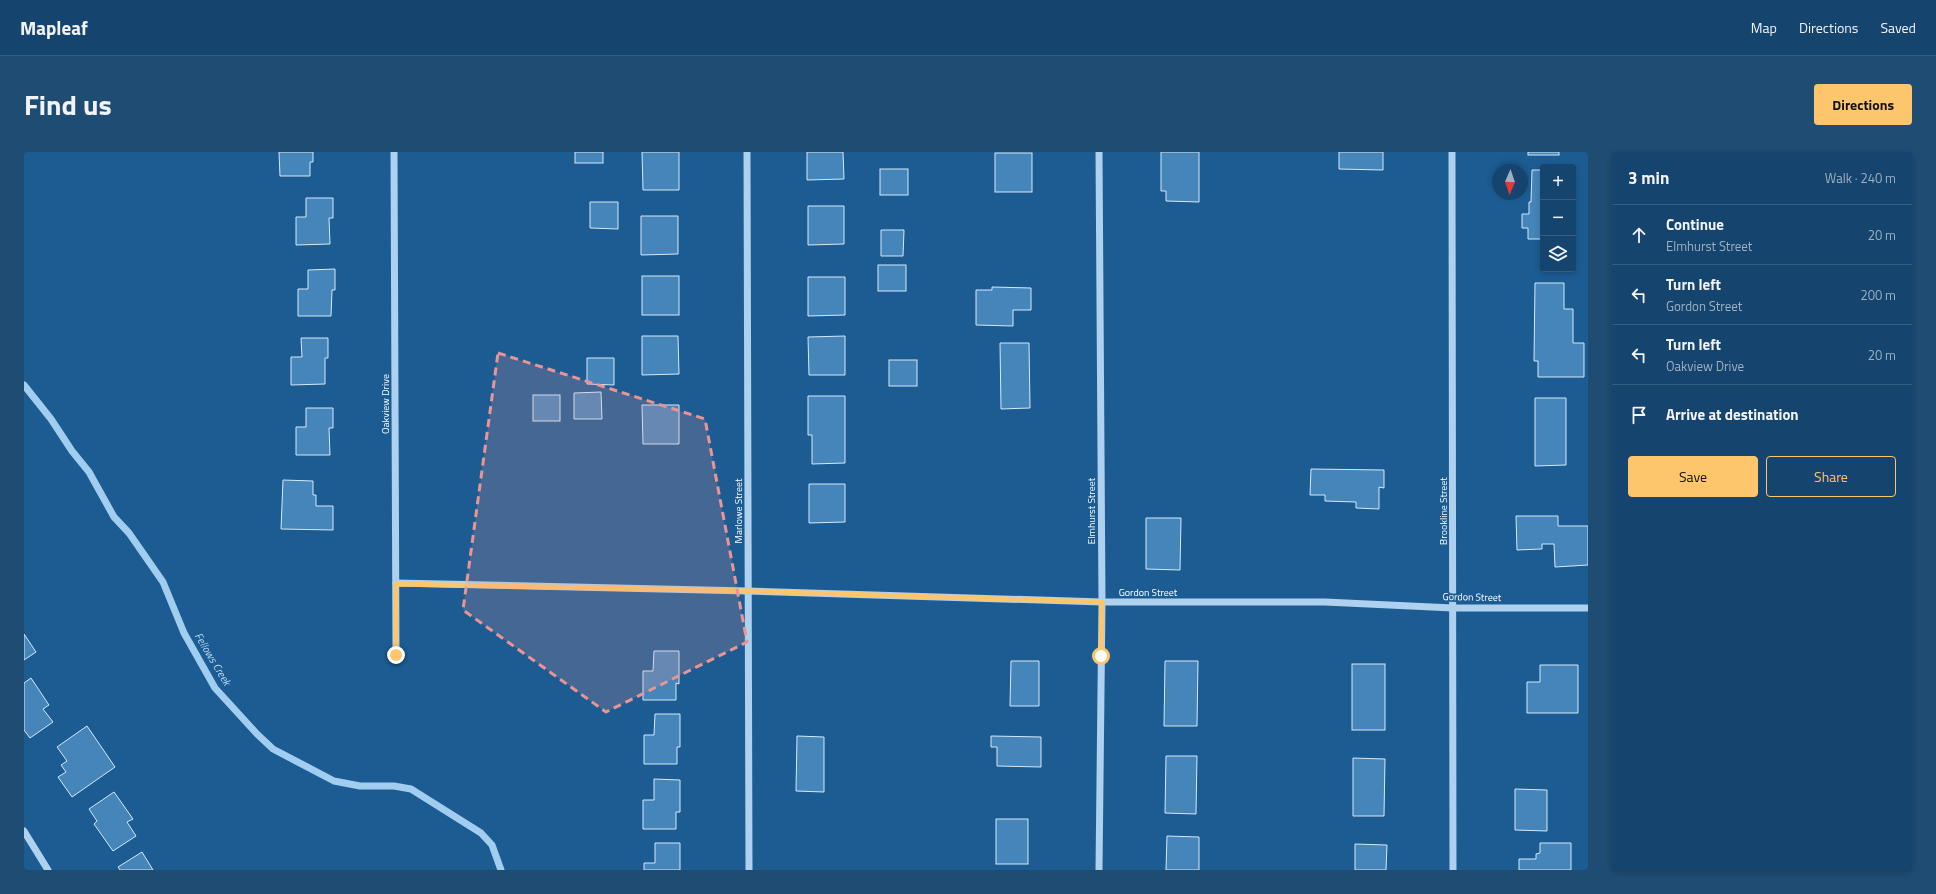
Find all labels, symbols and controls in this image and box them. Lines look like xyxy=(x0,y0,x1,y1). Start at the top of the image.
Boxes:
text: Mapleaf xyxy=(20,13,88,42)
text: Map xyxy=(1751,17,1777,38)
text: Directions xyxy=(1799,17,1858,38)
text: Saved xyxy=(1880,17,1916,38)
text: Find us xyxy=(24,83,112,126)
button: Directions xyxy=(1814,84,1912,125)
north arrow xyxy=(1492,164,1528,200)
map controls xyxy=(1540,164,1576,272)
button: + xyxy=(1540,164,1576,200)
text: 3 min xyxy=(1628,165,1669,191)
text: Walk · 240 m xyxy=(1825,168,1896,188)
button: − xyxy=(1540,200,1576,236)
text: Continue xyxy=(1666,213,1724,236)
icon: ahead xyxy=(1628,224,1650,246)
text: 20 m xyxy=(1868,225,1896,245)
button: layers xyxy=(1540,236,1576,272)
text: Elmhurst Street xyxy=(1666,236,1752,256)
text: Turn left xyxy=(1666,273,1721,296)
icon: left xyxy=(1628,284,1650,306)
text: 200 m xyxy=(1860,285,1896,305)
text: Gordon Street xyxy=(1666,296,1742,316)
text: Turn left xyxy=(1666,333,1721,356)
icon: left xyxy=(1628,344,1650,366)
text: 20 m xyxy=(1868,345,1896,365)
text: Oakview Drive xyxy=(1666,356,1744,376)
street label: Oakview Drive xyxy=(378,374,393,434)
text: Arrive at destination xyxy=(1666,403,1799,426)
icon: arrive xyxy=(1628,404,1650,426)
button: Save xyxy=(1628,456,1758,497)
button: Share xyxy=(1766,456,1896,497)
street label: Elmhurst Street xyxy=(1084,477,1099,544)
street label: Brookline Street xyxy=(1436,477,1451,545)
street label: Marlowe Street xyxy=(731,478,746,544)
street label: Gordon Street xyxy=(1119,585,1178,600)
street label: Gordon Street xyxy=(1443,589,1502,605)
water label: Fellows Creek xyxy=(191,629,236,690)
route end xyxy=(387,646,405,664)
route start xyxy=(1092,647,1110,665)

